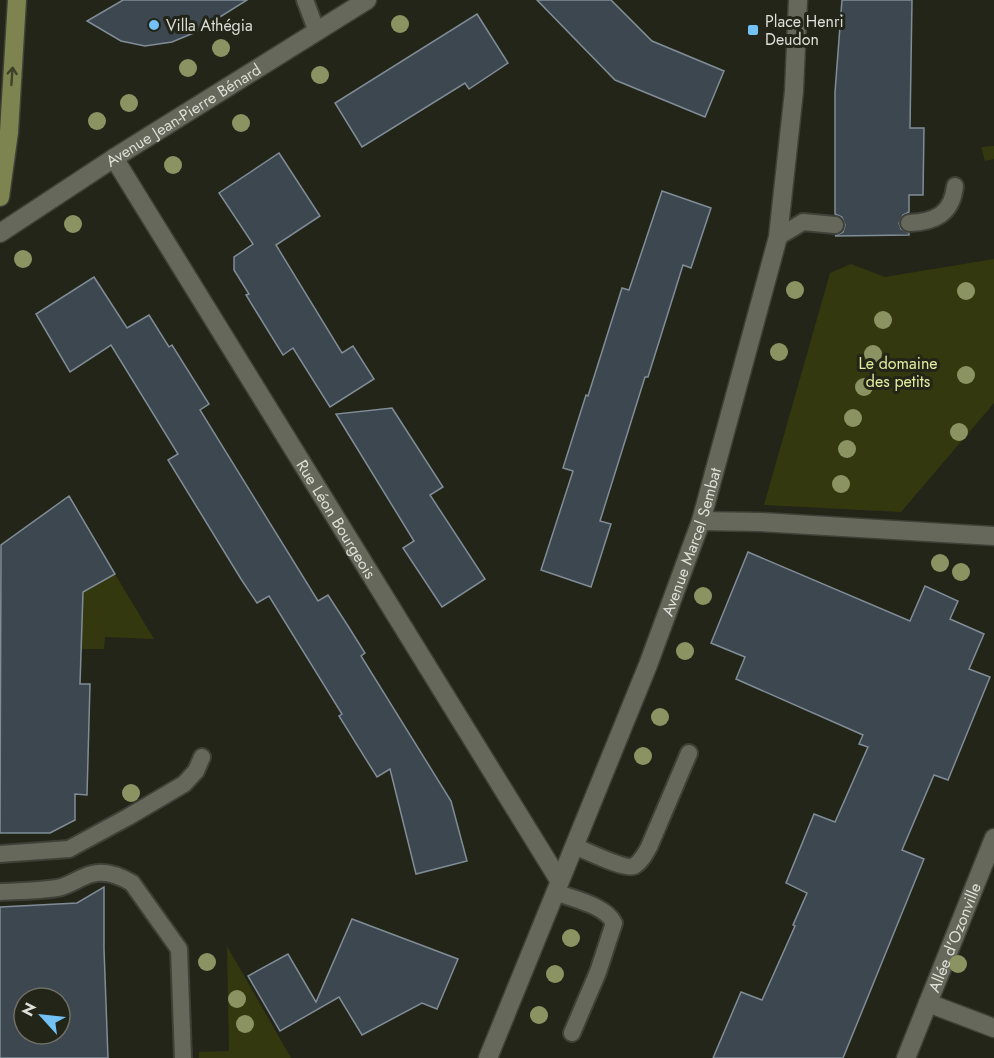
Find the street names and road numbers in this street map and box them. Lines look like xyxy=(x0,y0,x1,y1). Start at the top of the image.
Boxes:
street label: Avenue Jean-Pierre Bénard xyxy=(101,58,265,172)
street label: Rue Léon Bourgeois xyxy=(291,455,382,583)
street label: Avenue Marcel Sembat xyxy=(656,465,726,619)
street label: Allée d'Ozonville xyxy=(922,879,987,995)

